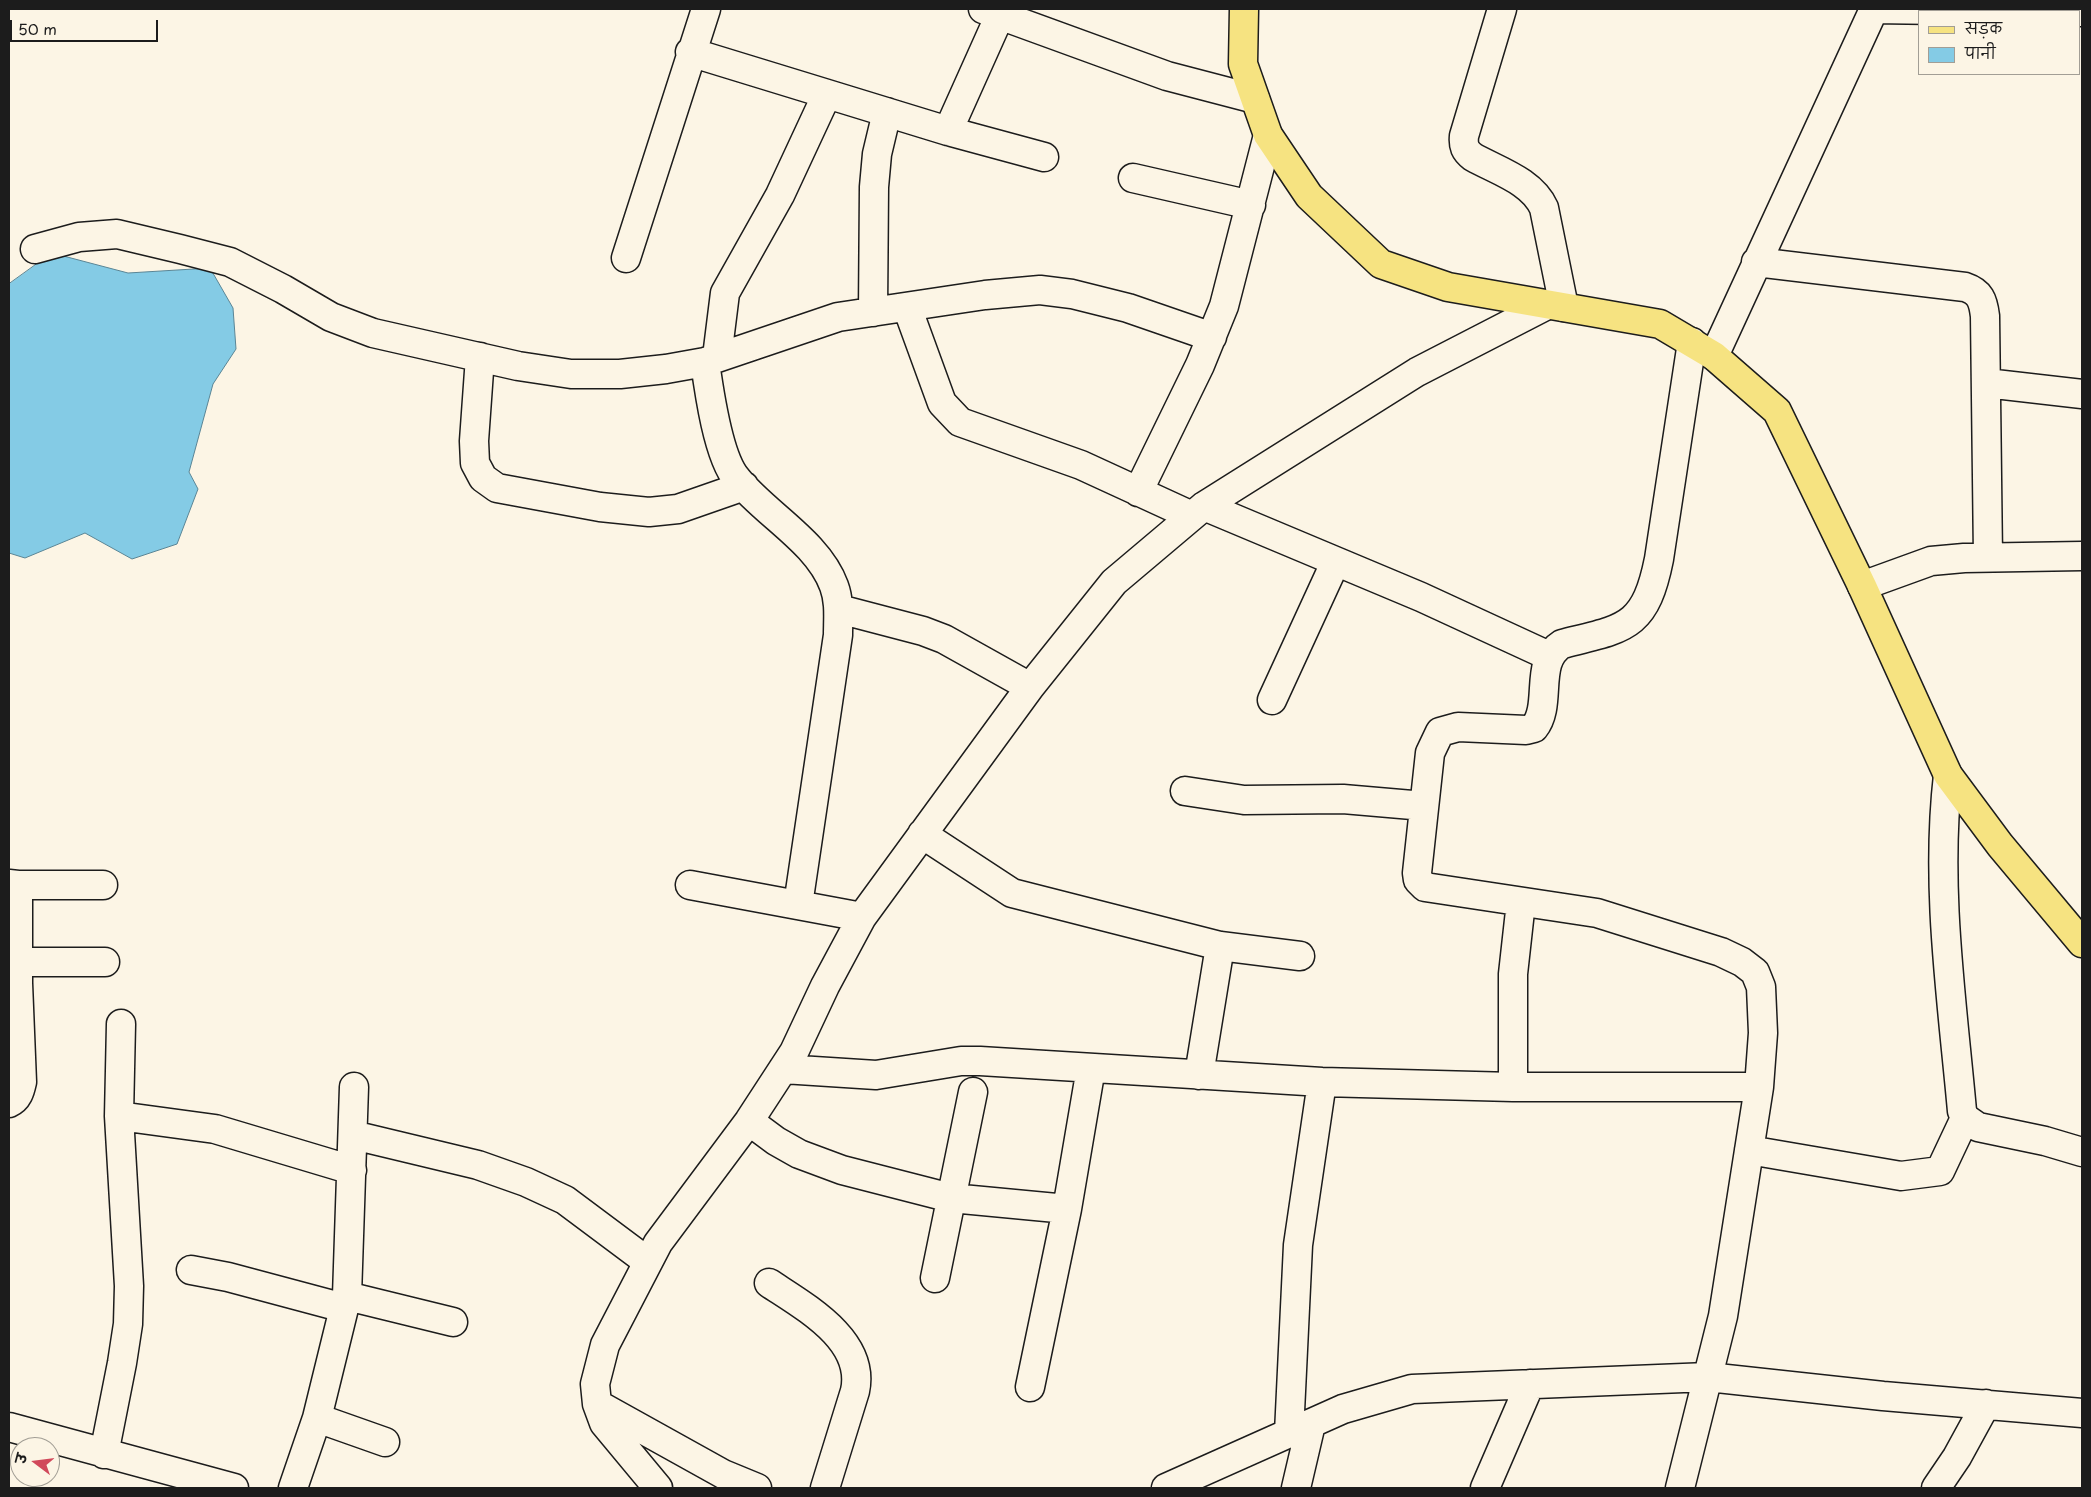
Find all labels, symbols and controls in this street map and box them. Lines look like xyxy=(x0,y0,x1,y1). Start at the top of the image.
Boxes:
scale bar xyxy=(12,10,160,42)
legend xyxy=(1918,10,2081,75)
text: सड़क xyxy=(1965,16,2002,39)
text: 50 m xyxy=(18,17,57,40)
text: पानी xyxy=(1965,41,1996,64)
north arrow xyxy=(10,1437,60,1487)
text: उ xyxy=(10,1451,32,1465)

